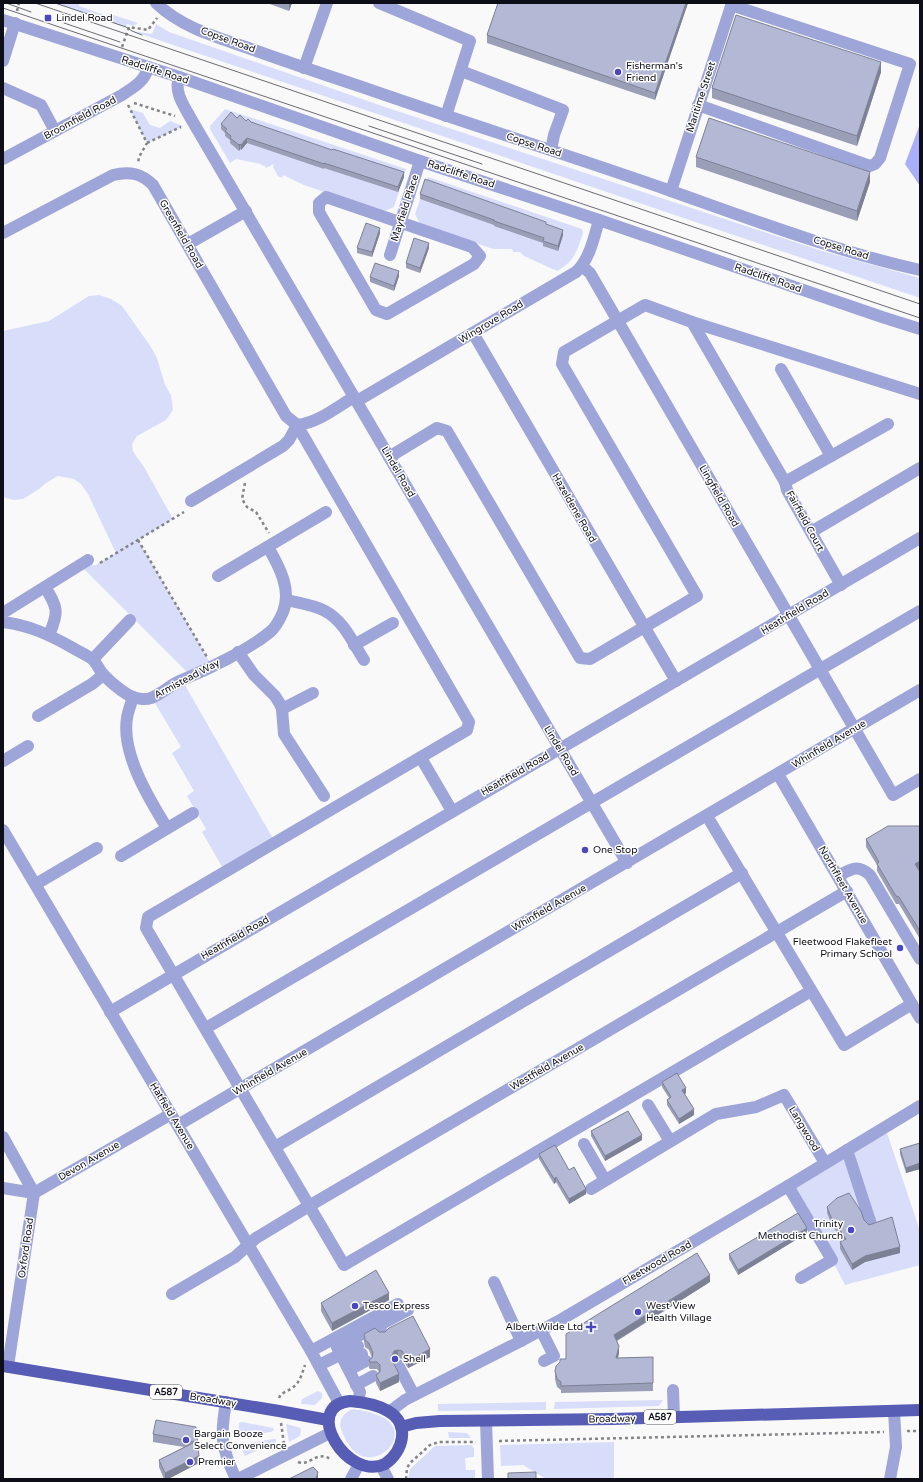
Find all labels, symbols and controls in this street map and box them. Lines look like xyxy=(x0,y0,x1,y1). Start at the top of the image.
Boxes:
place label: Lindel Road xyxy=(56,12,113,24)
marker: Lindel Road xyxy=(43,13,53,23)
street label: Copse Road xyxy=(199,25,257,55)
street label: Radcliffe Road xyxy=(120,53,190,87)
place label: Fisherman's Friend xyxy=(626,60,683,84)
street label: Maritime Street xyxy=(684,60,718,134)
marker: Fisherman's Friend xyxy=(613,67,623,77)
street label: Broomfield Road xyxy=(42,94,118,142)
street label: Copse Road xyxy=(505,130,563,160)
street label: Radcliffe Road xyxy=(426,157,496,191)
street label: Mayfield Place xyxy=(389,173,422,243)
street label: Greenfield Road xyxy=(157,198,205,270)
street label: Copse Road xyxy=(812,234,870,262)
street label: Radcliffe Road xyxy=(733,261,803,295)
street label: Wingrove Road xyxy=(457,298,525,346)
street label: Lindel Road xyxy=(379,445,417,499)
street label: Lingfield Road xyxy=(696,463,742,529)
street label: Hazeldene Road xyxy=(549,471,599,545)
street label: Fairfield Court xyxy=(783,489,827,553)
street label: Heathfield Road xyxy=(759,587,831,637)
street label: Armistead Way xyxy=(152,656,222,701)
street label: Whinfield Avenue xyxy=(790,717,868,771)
street label: Lindel Road xyxy=(541,724,581,778)
street label: Heathfield Road xyxy=(479,750,551,798)
place label: One Stop xyxy=(593,844,637,856)
street label: Northfleet Avenue xyxy=(816,844,870,926)
marker: One Stop xyxy=(580,845,590,855)
street label: Whinfield Avenue xyxy=(510,882,589,934)
street label: Heathfield Road xyxy=(199,914,271,962)
place label: Fleetwood Flakefleet Primary School xyxy=(793,936,892,960)
marker: Fleetwood Flakefleet Primary School xyxy=(895,943,905,953)
street label: Westfield Avenue xyxy=(508,1041,586,1093)
street label: Whinfield Avenue xyxy=(231,1046,310,1098)
street label: Hatfield Avenue xyxy=(147,1080,197,1152)
street label: Langwood xyxy=(786,1104,822,1154)
street label: Devon Avenue xyxy=(56,1138,122,1183)
street label: Oxford Road xyxy=(16,1217,36,1279)
place label: Trinity Methodist Church xyxy=(758,1218,844,1242)
marker: Trinity Methodist Church xyxy=(846,1225,856,1235)
street label: Fleetwood Road xyxy=(620,1238,694,1288)
place label: Tesco Express xyxy=(363,1300,430,1312)
place label: West View Health Village xyxy=(646,1300,712,1324)
marker: Tesco Express xyxy=(350,1301,360,1311)
marker: West View Health Village xyxy=(633,1307,643,1317)
place label: Albert Wilde Ltd xyxy=(506,1321,583,1333)
marker: Albert Wilde Ltd xyxy=(586,1322,596,1332)
place label: Shell xyxy=(403,1353,426,1365)
marker: Shell xyxy=(390,1354,400,1364)
road number: A587 xyxy=(150,1385,182,1399)
street label: Broadway xyxy=(189,1390,238,1410)
road number: A587 xyxy=(644,1410,676,1424)
street label: Broadway xyxy=(588,1413,636,1425)
place label: Bargain Booze Select Convenience xyxy=(194,1428,287,1452)
marker: Bargain Booze Select Convenience xyxy=(181,1435,191,1445)
place label: Premier xyxy=(198,1456,235,1468)
marker: Premier xyxy=(185,1457,195,1467)

